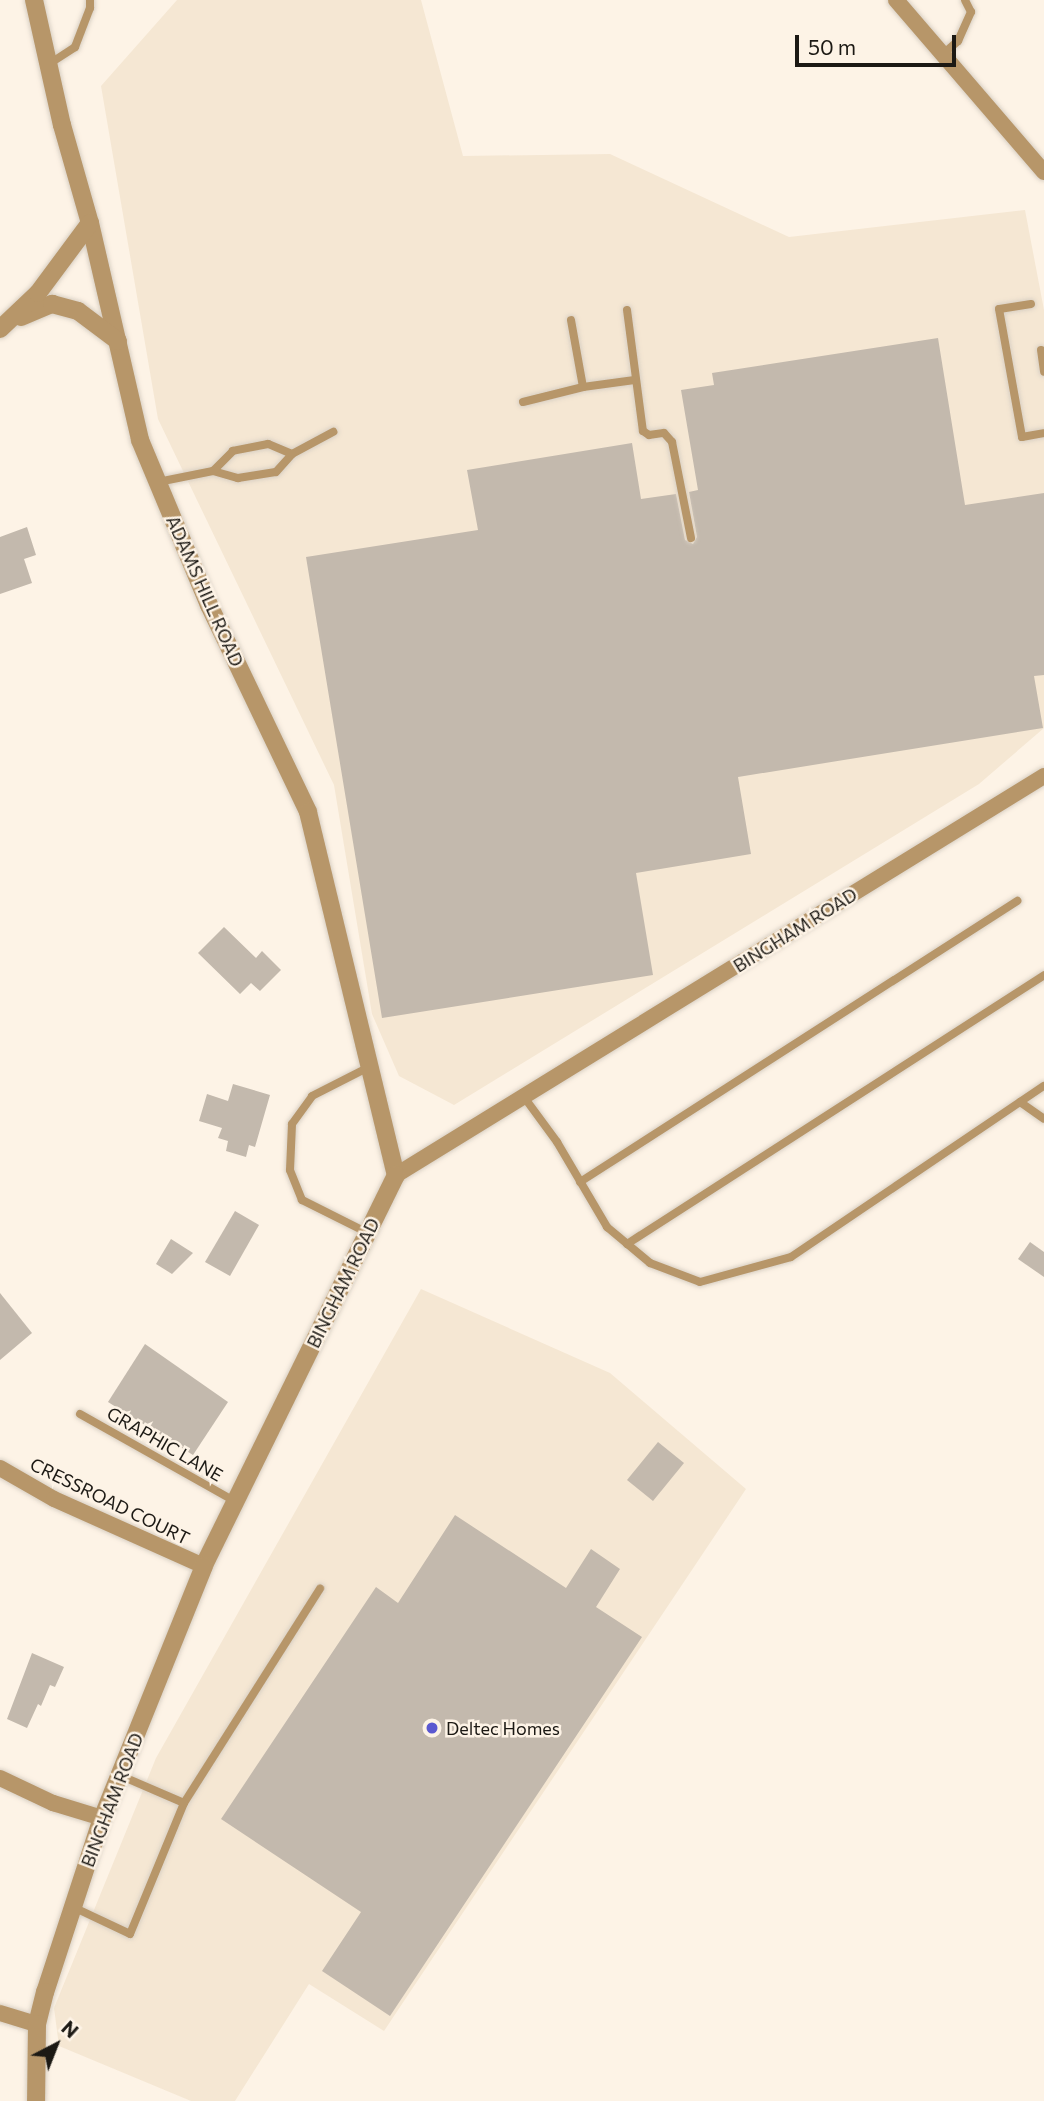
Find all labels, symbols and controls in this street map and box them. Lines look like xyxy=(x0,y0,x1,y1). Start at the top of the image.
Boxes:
scale bar xyxy=(799,21,960,65)
text: 50 m xyxy=(808,34,856,59)
street label: ADAMS HILL ROAD xyxy=(162,512,248,670)
street label: BINGHAM ROAD xyxy=(729,883,861,977)
street label: BINGHAM ROAD xyxy=(302,1215,384,1351)
street label: GRAPHIC LANE xyxy=(103,1402,227,1486)
street label: CRESSROAD COURT xyxy=(27,1453,193,1549)
place label: Deltec Homes xyxy=(446,1717,560,1739)
marker: Deltec Homes xyxy=(424,1720,440,1736)
street label: BINGHAM ROAD xyxy=(77,1730,147,1870)
north arrow xyxy=(21,2010,91,2080)
text: N xyxy=(57,2016,83,2042)

